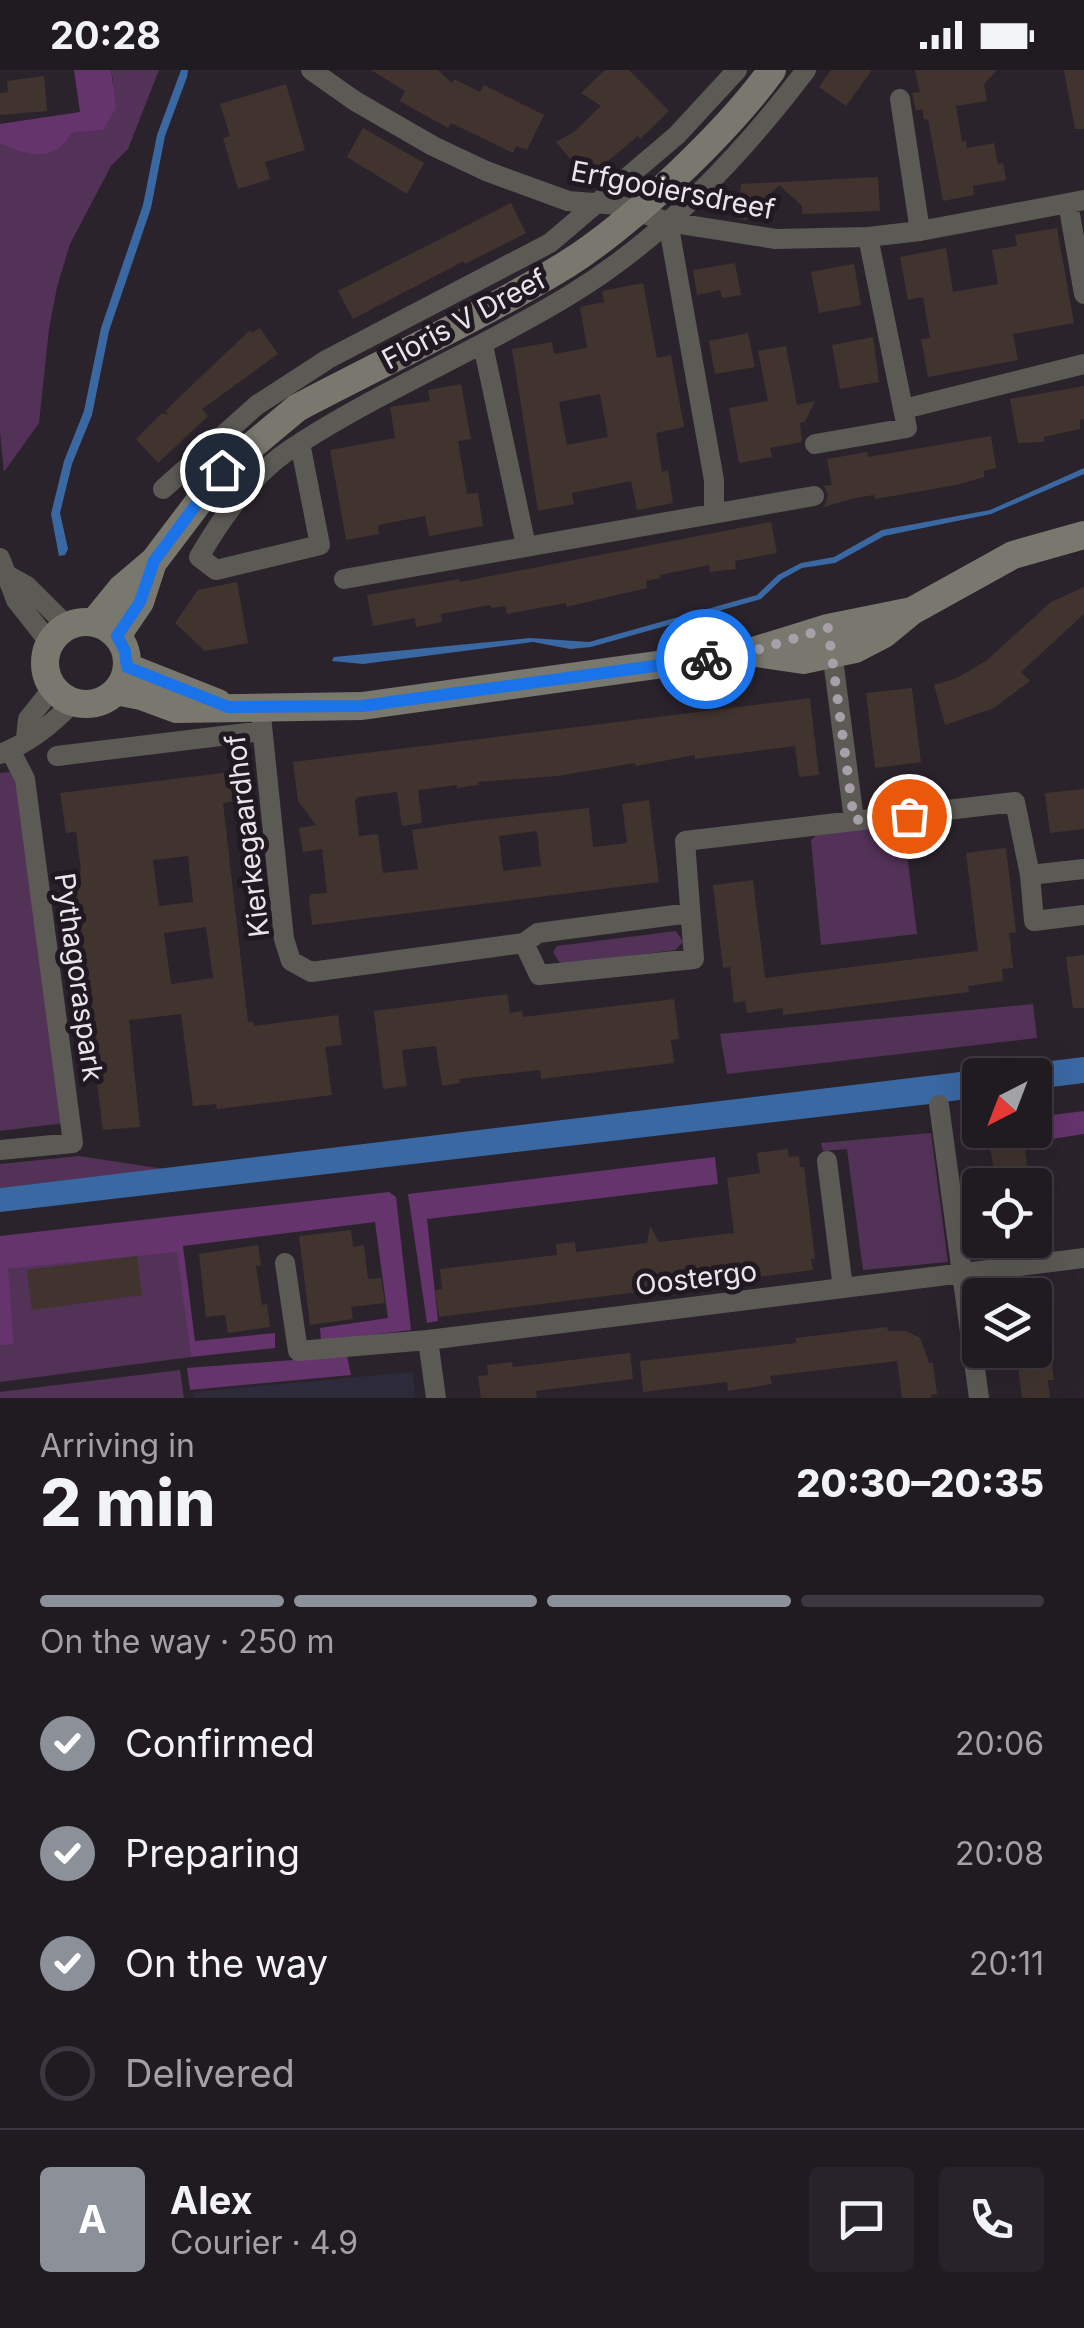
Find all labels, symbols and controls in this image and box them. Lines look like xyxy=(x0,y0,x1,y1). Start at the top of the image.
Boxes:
text: 20:28 xyxy=(50,12,161,58)
street label: Erfgooiersdreef xyxy=(568,154,778,226)
street label: Floris V Dreef xyxy=(376,261,552,377)
pin xyxy=(180,428,265,513)
icon: home xyxy=(195,443,250,498)
courier xyxy=(656,609,756,709)
icon: bike xyxy=(679,632,734,687)
street label: Kierkegaardhof xyxy=(218,733,276,939)
pin xyxy=(867,774,952,859)
icon: bag xyxy=(882,789,937,844)
street label: Pythagoraspark xyxy=(48,871,110,1083)
north arrow xyxy=(962,1058,1052,1148)
map controls xyxy=(962,1058,1052,1368)
button: locate xyxy=(962,1168,1052,1258)
street label: Oostergo xyxy=(633,1254,759,1302)
button: layers xyxy=(962,1278,1052,1368)
text: Arriving in xyxy=(40,1426,195,1465)
text: 20:30–20:35 xyxy=(796,1460,1044,1506)
text: 2 min xyxy=(40,1463,216,1542)
text: On the way · 250 m xyxy=(40,1622,335,1661)
icon: check xyxy=(40,1716,95,1771)
text: Confirmed xyxy=(125,1720,315,1766)
text: 20:06 xyxy=(955,1724,1044,1763)
icon: check xyxy=(40,1826,95,1881)
text: Preparing xyxy=(125,1830,300,1876)
text: 20:08 xyxy=(955,1834,1044,1873)
icon: check xyxy=(40,1936,95,1991)
text: On the way xyxy=(125,1940,328,1986)
text: 20:11 xyxy=(969,1944,1044,1983)
text: Delivered xyxy=(125,2050,295,2096)
button: chat xyxy=(809,2167,914,2272)
button: phone xyxy=(939,2167,1044,2272)
text: Alex xyxy=(170,2177,253,2223)
text: A xyxy=(78,2196,107,2242)
text: Courier · 4.9 xyxy=(170,2223,358,2262)

